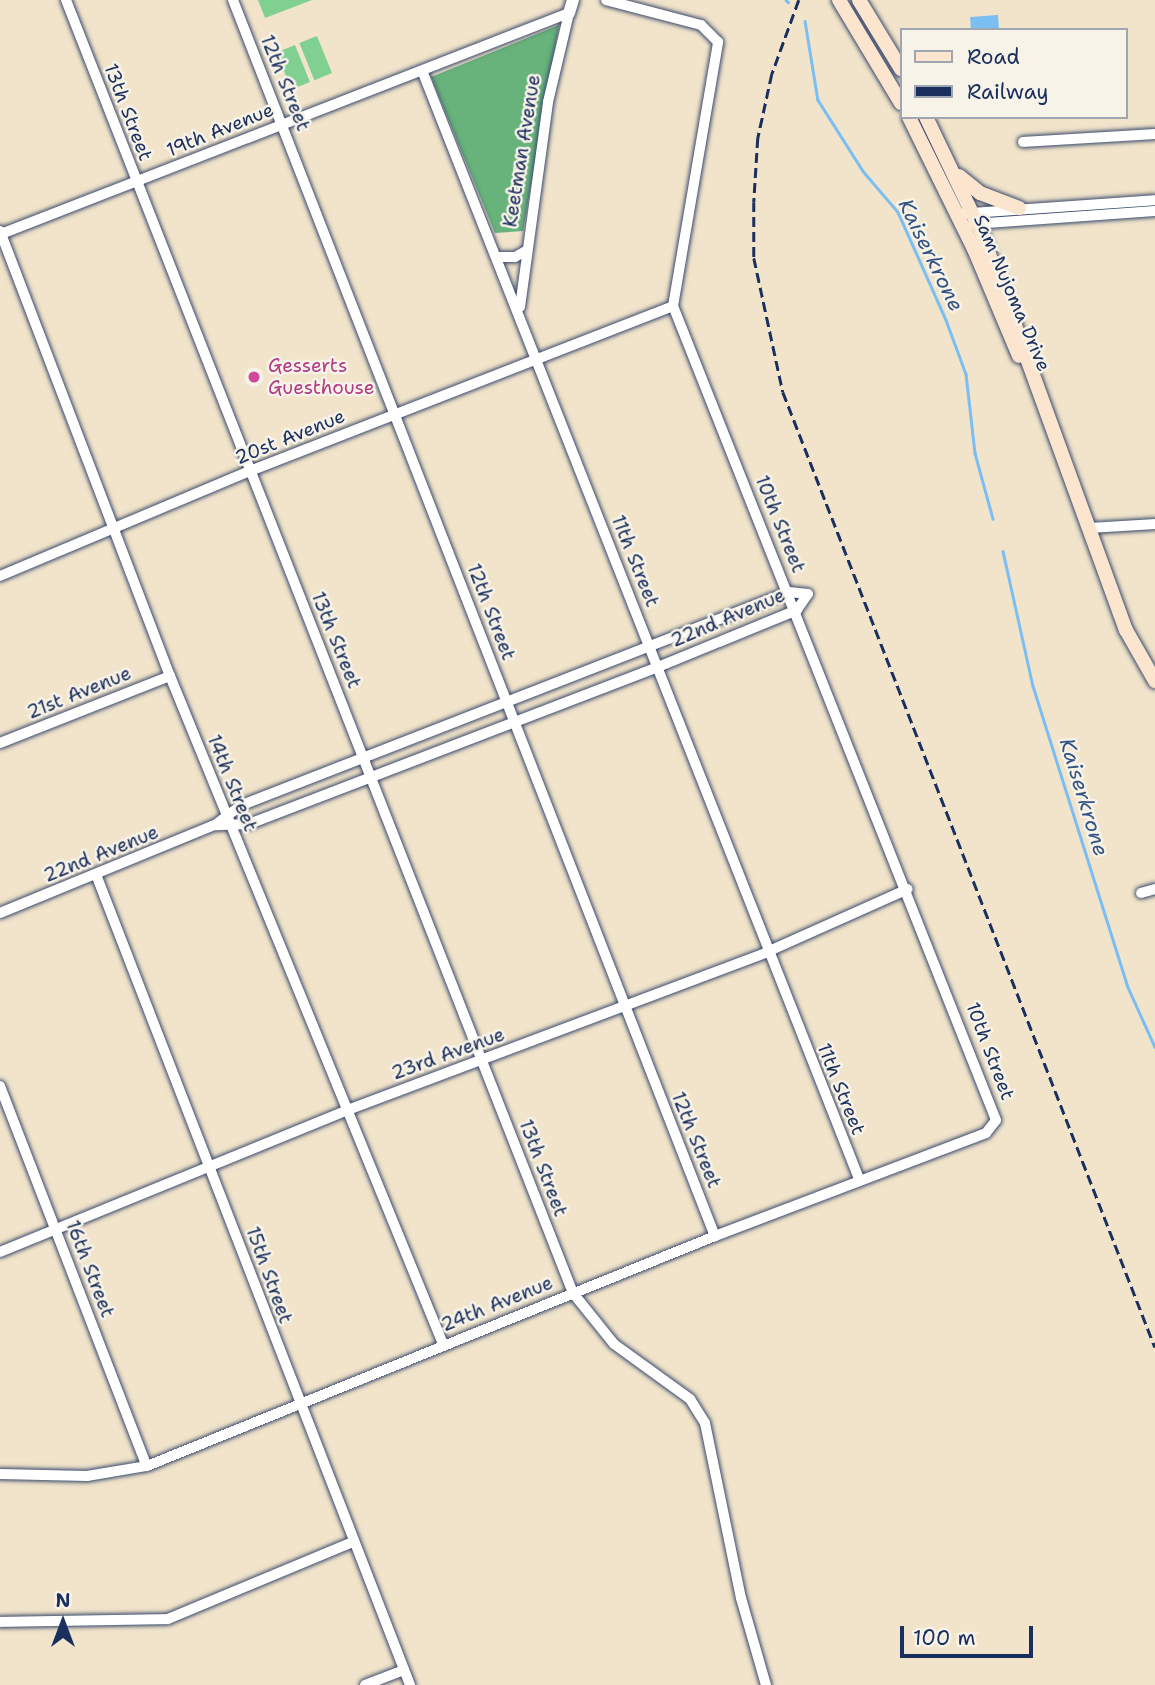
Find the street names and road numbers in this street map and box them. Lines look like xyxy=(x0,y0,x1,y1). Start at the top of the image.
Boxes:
street label: 12th Street xyxy=(255,31,315,135)
street label: 13th Street xyxy=(99,60,157,164)
street label: Keetman Avenue xyxy=(499,73,545,229)
street label: 19th Avenue xyxy=(163,98,277,162)
street label: Sam Nujoma Drive xyxy=(969,211,1055,375)
street label: 20st Avenue xyxy=(232,405,348,469)
street label: 10th Street xyxy=(750,472,810,576)
street label: 11th Street xyxy=(606,512,664,610)
street label: 12th Street xyxy=(462,560,520,664)
street label: 22nd Avenue xyxy=(667,584,789,652)
street label: 13th Street xyxy=(306,588,366,692)
street label: 21st Avenue xyxy=(24,662,134,724)
street label: 14th Street xyxy=(202,731,262,835)
street label: 22nd Avenue xyxy=(40,821,162,887)
street label: 10th Street xyxy=(961,999,1019,1103)
street label: 23rd Avenue xyxy=(388,1023,508,1085)
street label: 11th Street xyxy=(812,1040,870,1138)
street label: 12th Street xyxy=(666,1088,726,1192)
street label: 13th Street xyxy=(514,1116,572,1220)
street label: 16th Street xyxy=(61,1217,119,1321)
street label: 15th Street xyxy=(241,1223,297,1327)
street label: 24th Avenue xyxy=(438,1271,556,1337)

